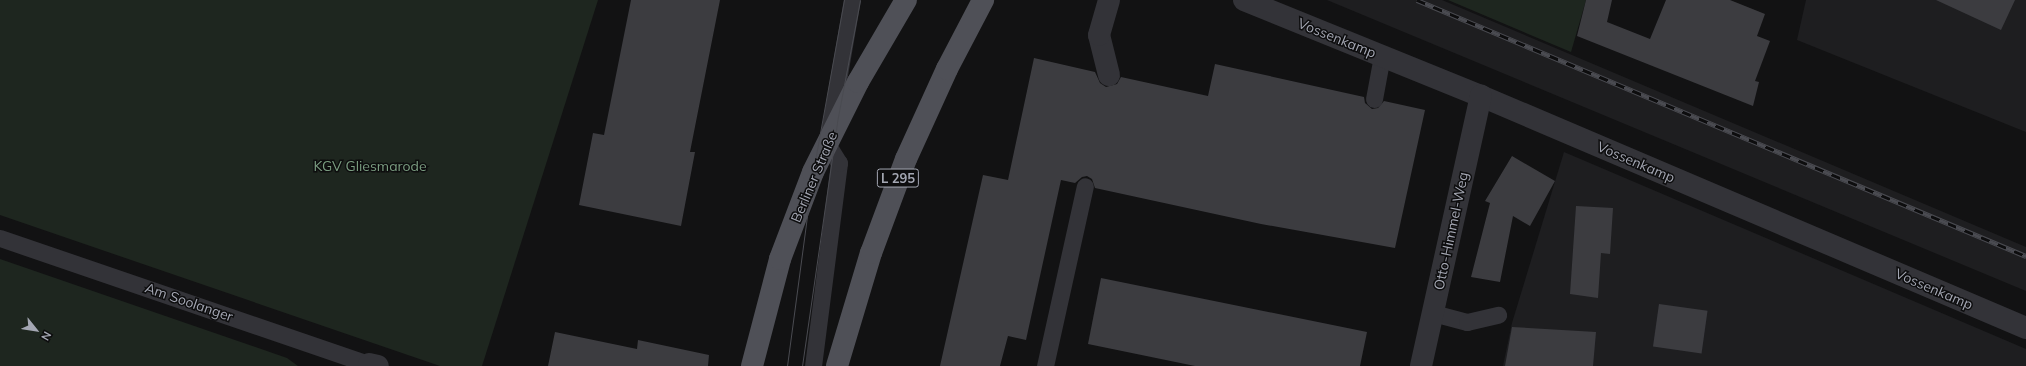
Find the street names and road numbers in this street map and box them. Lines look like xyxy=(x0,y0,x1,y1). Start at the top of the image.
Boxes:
street label: Vossenkamp xyxy=(1295,15,1379,61)
street label: Berliner Straße xyxy=(787,129,841,225)
street label: Vossenkamp xyxy=(1595,138,1677,186)
road number: L 295 xyxy=(876,167,920,189)
street label: Otto-Himmel-Weg xyxy=(1430,170,1472,292)
street label: Vossenkamp xyxy=(1893,265,1975,313)
street label: Am Soolanger xyxy=(143,279,235,325)

